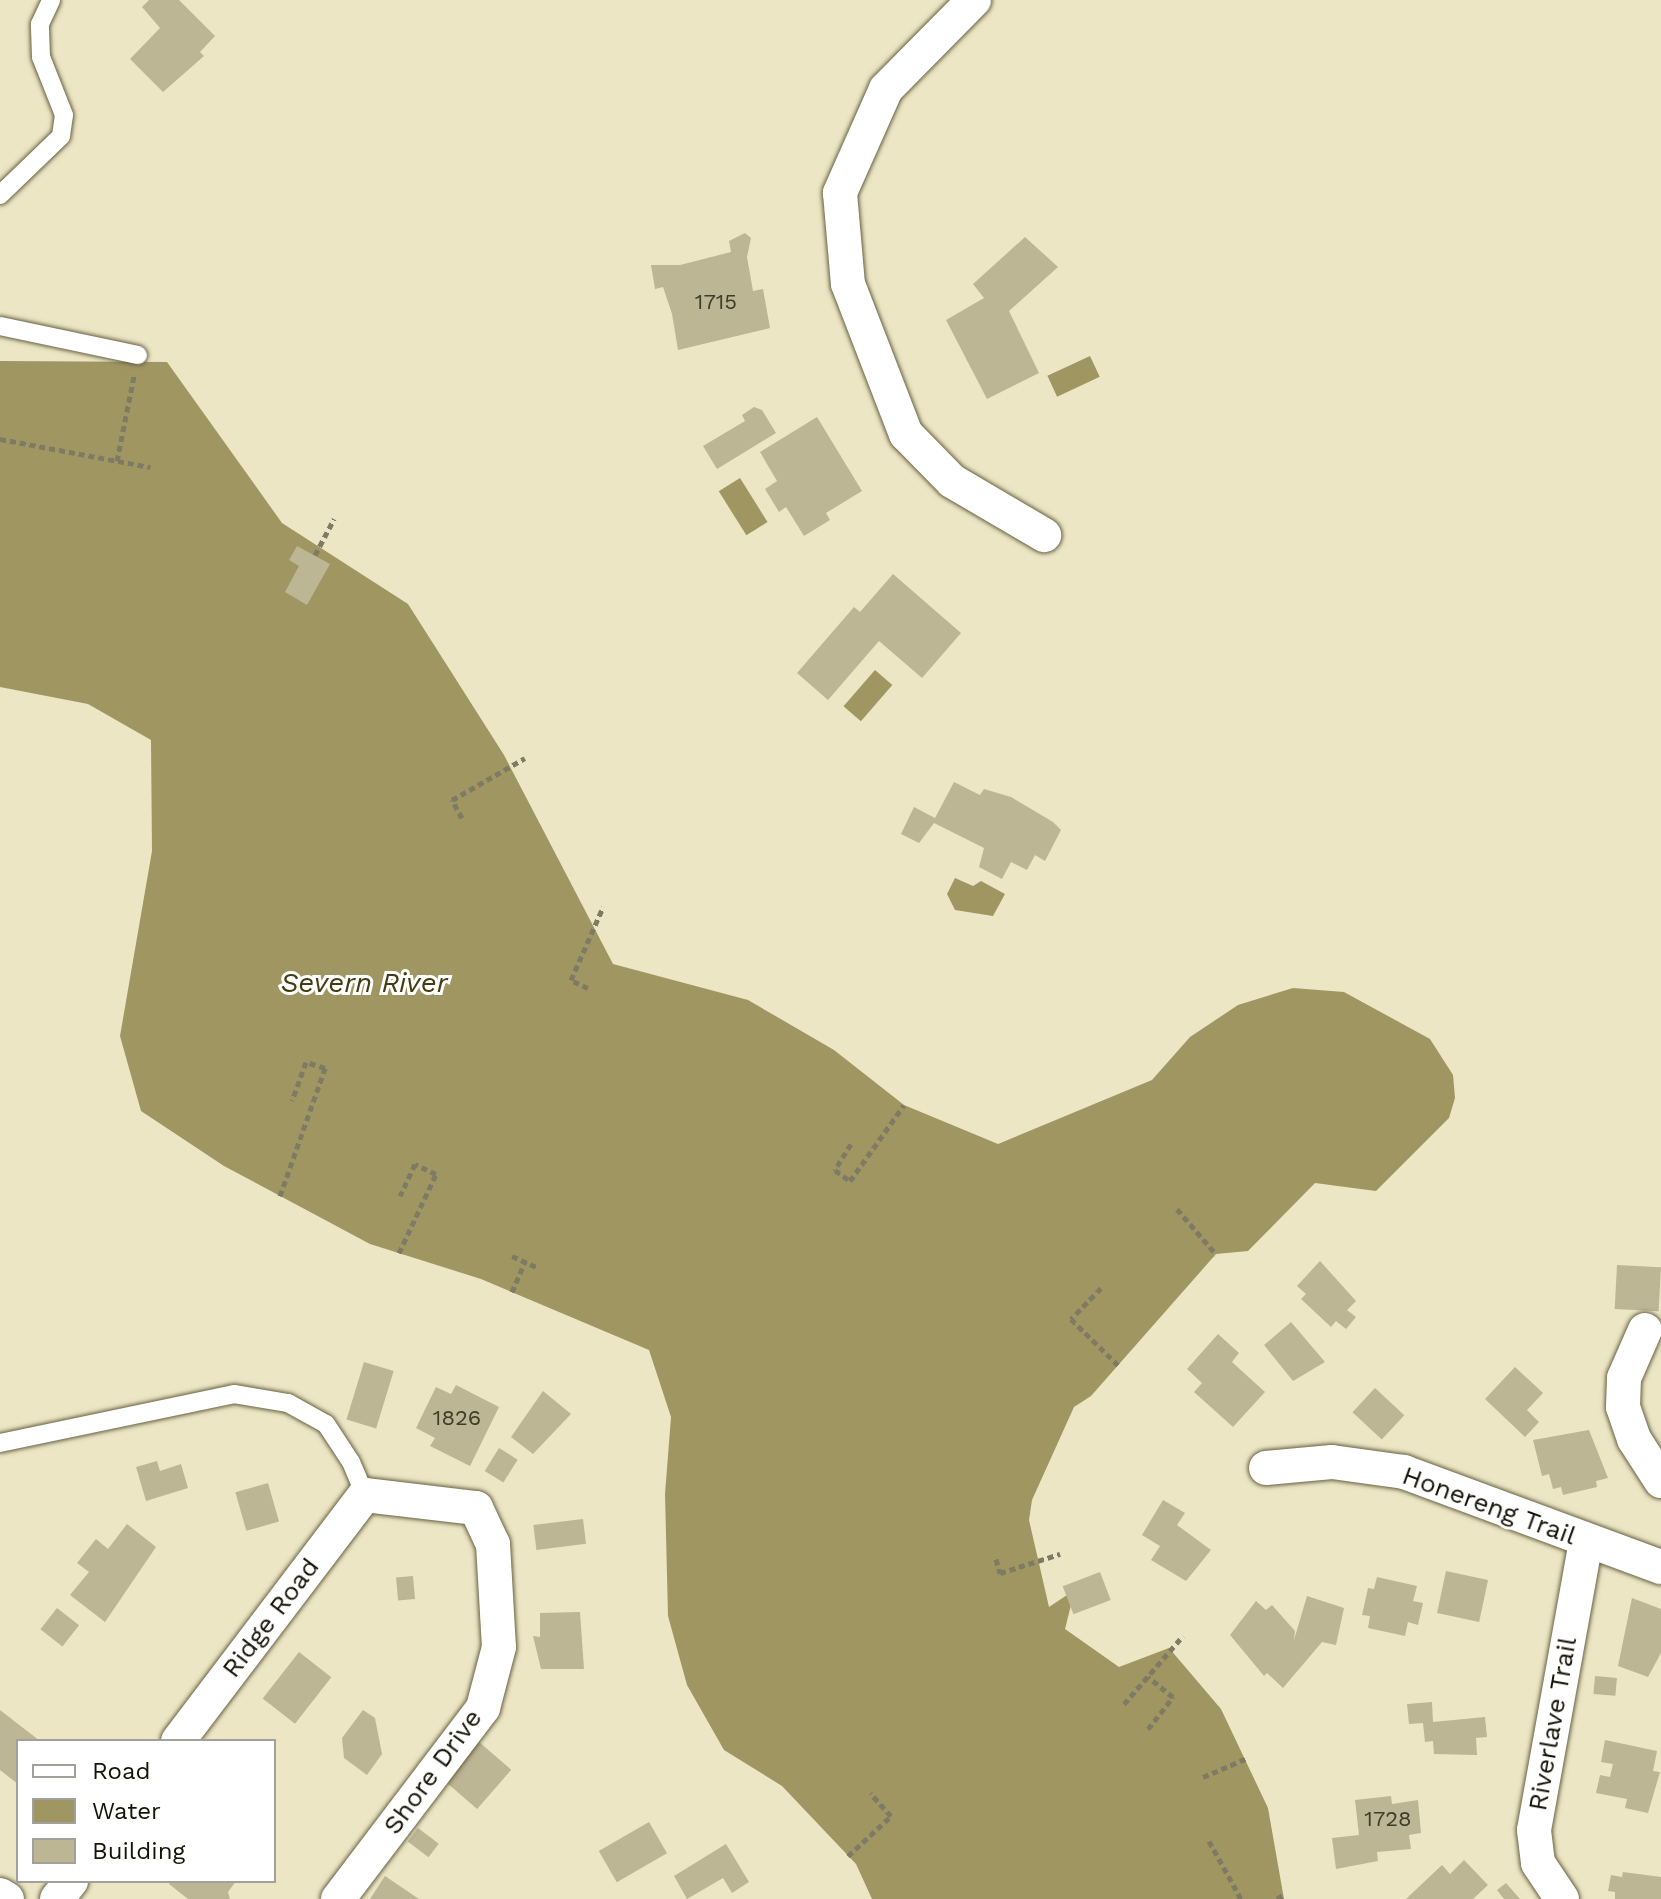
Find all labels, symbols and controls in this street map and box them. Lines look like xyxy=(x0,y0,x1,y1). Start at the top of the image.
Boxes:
house number: 1715 xyxy=(695,289,737,315)
water label: Severn River xyxy=(280,966,448,1000)
house number: 1826 xyxy=(433,1405,481,1431)
street label: Honereng Trail xyxy=(1398,1460,1580,1552)
street label: Ridge Road xyxy=(216,1552,326,1684)
street label: Riverlave Trail xyxy=(1522,1634,1584,1814)
street label: Shore Drive xyxy=(377,1703,489,1841)
legend xyxy=(16,1739,276,1883)
text: Road xyxy=(92,1757,151,1785)
text: Water xyxy=(92,1797,161,1825)
house number: 1728 xyxy=(1364,1806,1412,1832)
text: Building xyxy=(92,1837,185,1865)

